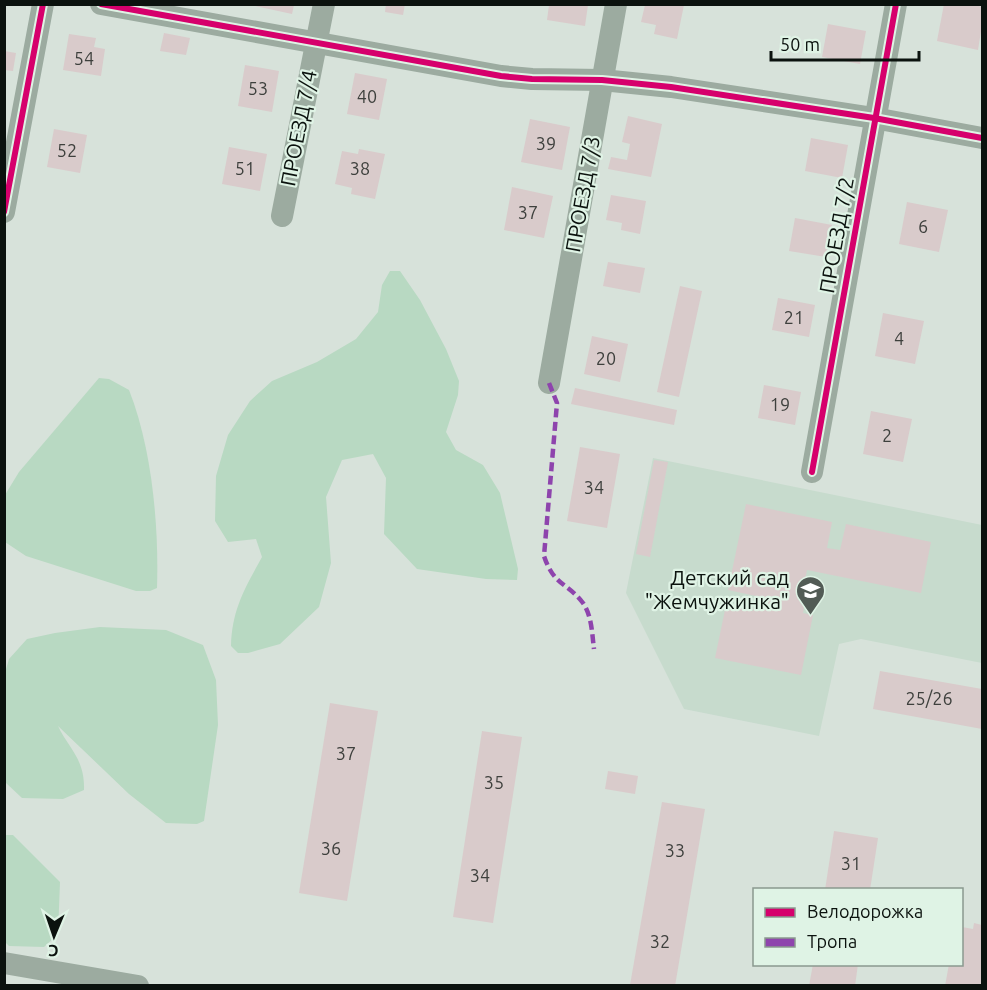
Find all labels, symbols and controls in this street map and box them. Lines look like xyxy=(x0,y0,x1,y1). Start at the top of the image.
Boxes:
scale bar xyxy=(771,24,920,62)
text: 50 m xyxy=(780,34,820,54)
house number: 54 xyxy=(74,48,94,68)
street label: ПРОЕЗД 7/4 xyxy=(275,68,321,188)
house number: 53 xyxy=(248,78,268,98)
house number: 40 xyxy=(357,86,377,106)
house number: 39 xyxy=(536,133,556,153)
street label: ПРОЕЗД 7/3 xyxy=(560,134,604,254)
house number: 52 xyxy=(57,140,77,160)
house number: 51 xyxy=(235,158,255,178)
house number: 38 xyxy=(350,158,370,178)
street label: ПРОЕЗД 7/2 xyxy=(814,175,858,295)
house number: 37 xyxy=(518,202,538,222)
house number: 6 xyxy=(918,216,928,236)
house number: 21 xyxy=(784,307,804,327)
house number: 4 xyxy=(894,328,904,348)
house number: 20 xyxy=(596,348,616,368)
house number: 19 xyxy=(770,394,790,414)
house number: 2 xyxy=(882,425,892,445)
house number: 34 xyxy=(584,477,604,497)
place label: Детский сад "Жемчужинка" xyxy=(645,565,789,613)
school or university icon: Детский сад "Жемчужинка" xyxy=(794,574,826,616)
house number: 25/26 xyxy=(905,688,953,708)
house number: 37 xyxy=(336,743,356,763)
house number: 35 xyxy=(484,772,504,792)
house number: 36 xyxy=(321,838,341,858)
house number: 33 xyxy=(665,840,685,860)
house number: 31 xyxy=(841,853,861,873)
house number: 34 xyxy=(470,865,490,885)
legend xyxy=(753,888,963,966)
text: Велодорожка xyxy=(807,901,923,921)
north arrow xyxy=(24,906,84,966)
house number: 32 xyxy=(650,931,670,951)
text: Тропа xyxy=(807,931,857,951)
text: С xyxy=(48,942,59,960)

